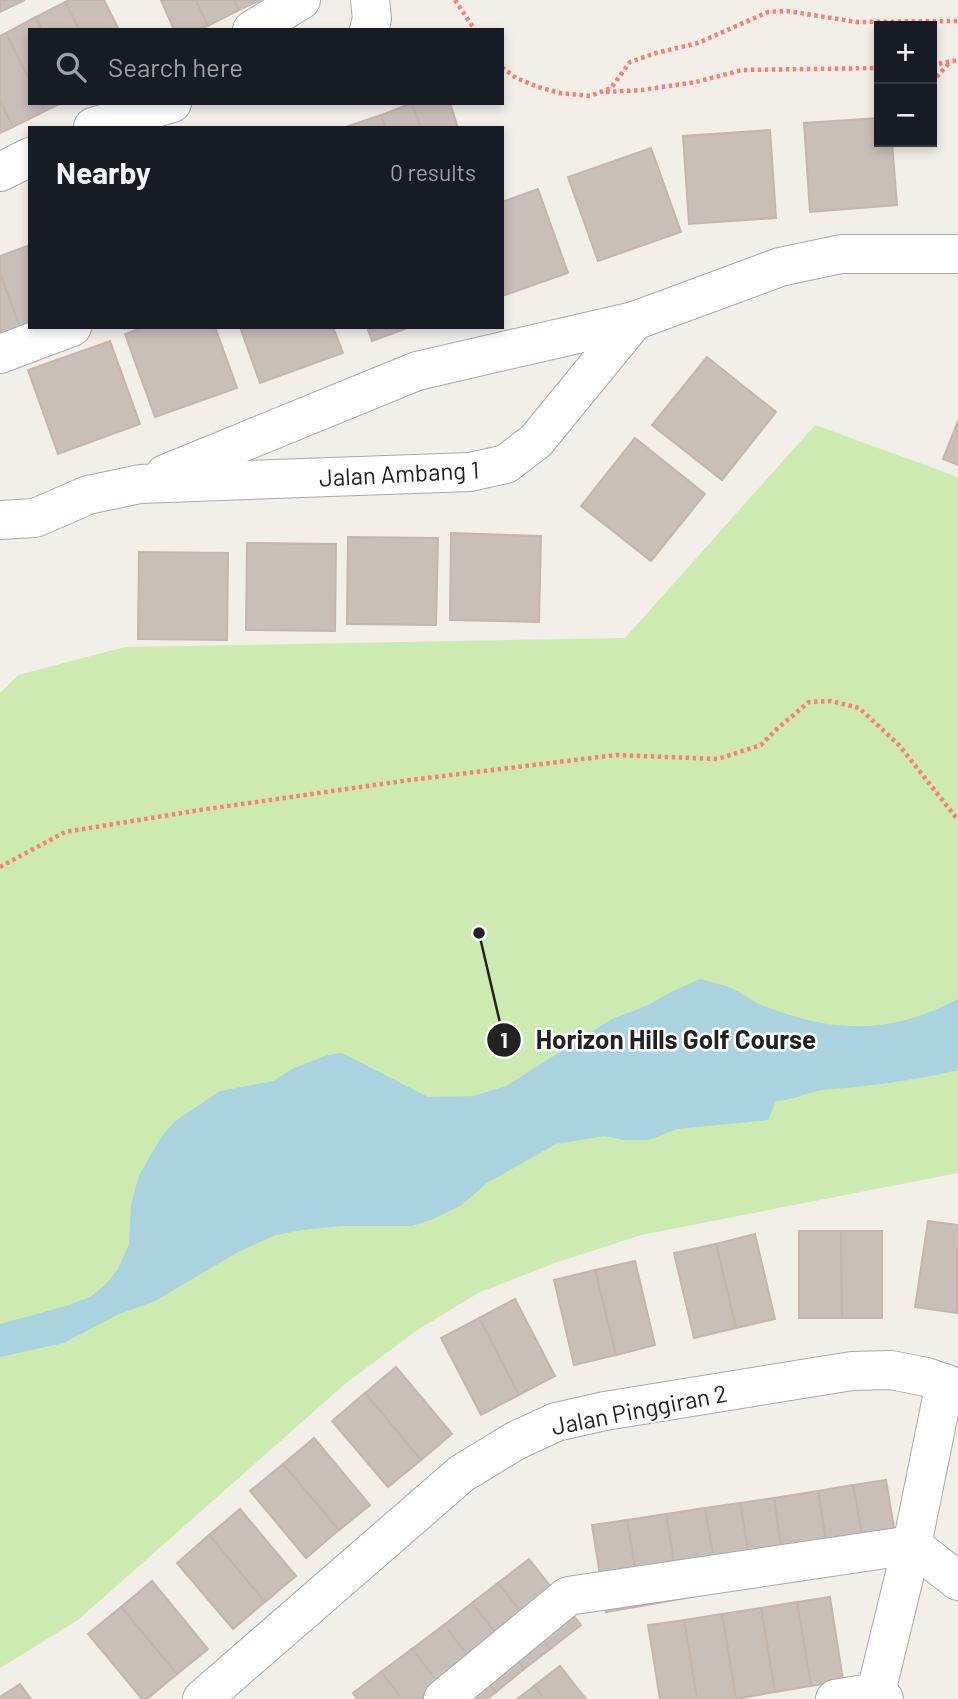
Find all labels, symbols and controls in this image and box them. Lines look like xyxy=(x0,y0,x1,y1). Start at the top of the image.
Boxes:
map controls xyxy=(874,21,937,147)
button: + xyxy=(874,21,937,84)
search box xyxy=(28,28,504,105)
icon: search xyxy=(52,48,90,86)
text: Search here xyxy=(108,51,243,82)
button: − xyxy=(874,84,937,147)
text: Nearby xyxy=(56,154,151,190)
text: 0 results xyxy=(390,158,476,186)
street label: Jalan Ambang 1 xyxy=(318,454,480,492)
callout: Horizon Hills Golf Course xyxy=(487,1017,830,1064)
text: Horizon Hills Golf Course xyxy=(536,1023,816,1054)
text: 1 xyxy=(500,1027,508,1052)
street label: Jalan Pinggiran 2 xyxy=(549,1378,729,1440)

